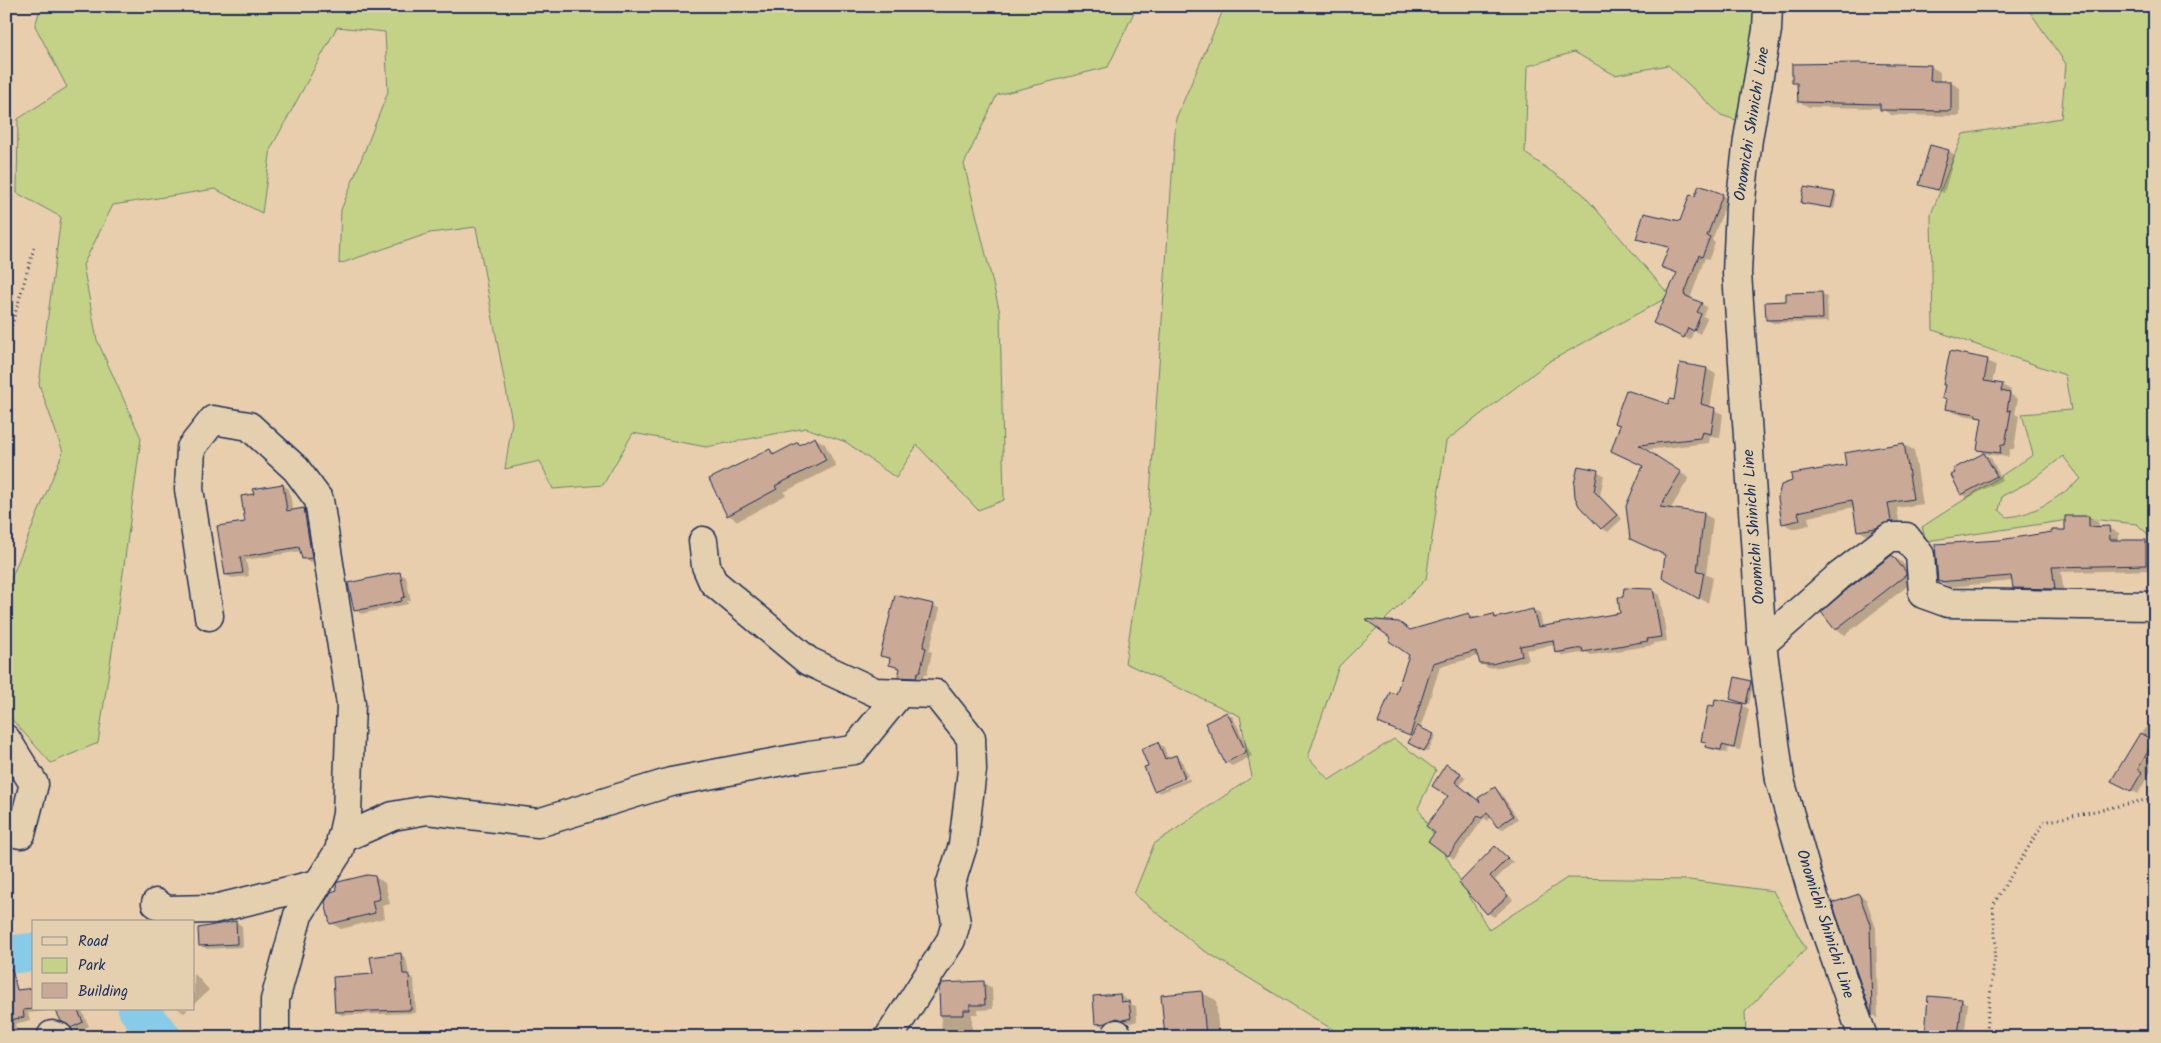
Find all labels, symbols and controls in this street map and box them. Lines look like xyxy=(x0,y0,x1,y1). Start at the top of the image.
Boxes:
street label: Onomichi Shinichi Line xyxy=(1727,45,1777,203)
street label: Onomichi Shinichi Line xyxy=(1736,449,1772,605)
street label: Onomichi Shinichi Line xyxy=(1789,846,1861,1002)
legend xyxy=(32,920,195,1010)
text: Road xyxy=(78,930,109,954)
text: Park xyxy=(78,954,106,978)
text: Building xyxy=(78,980,128,1004)

